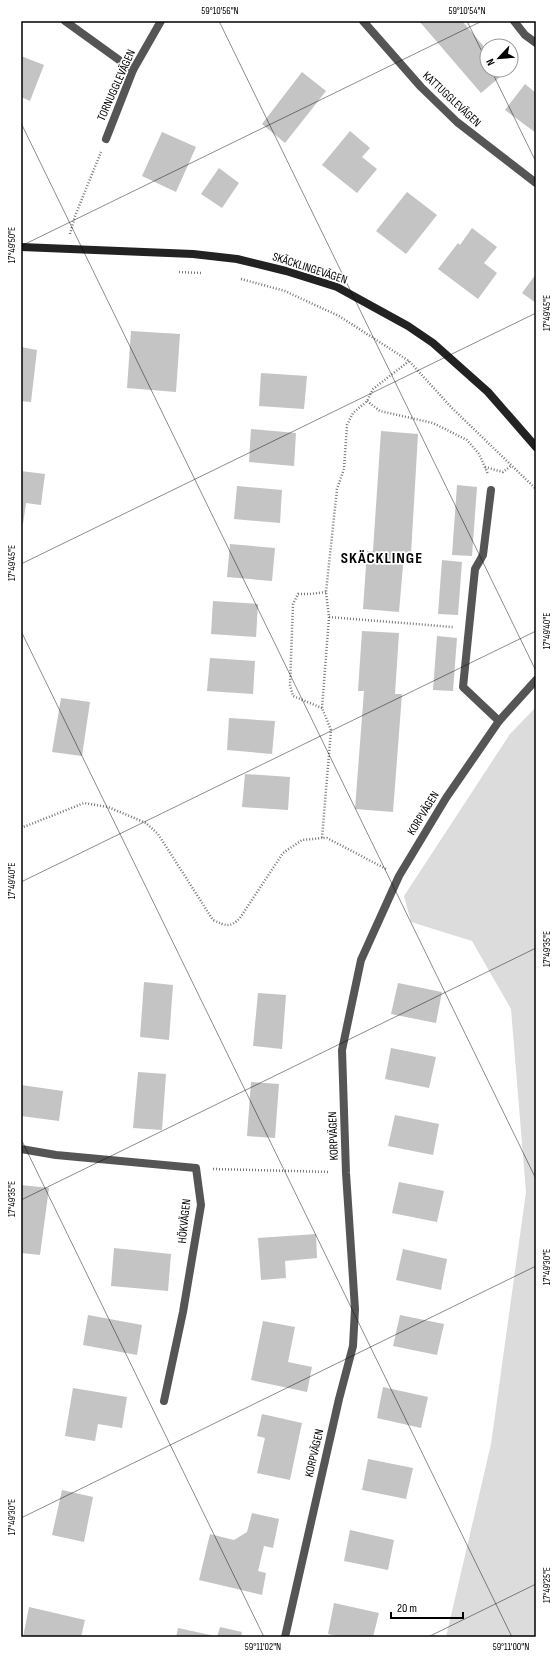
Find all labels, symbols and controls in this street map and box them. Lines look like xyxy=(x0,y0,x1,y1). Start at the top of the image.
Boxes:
text: 59°10'56"N xyxy=(201,5,239,17)
text: 59°10'54"N xyxy=(448,5,486,17)
north arrow xyxy=(479,38,519,78)
street label: TORNUGGLEVÄGEN xyxy=(94,47,139,123)
text: N xyxy=(483,57,498,68)
street label: KATTUGGLEVÄGEN xyxy=(419,69,484,130)
text: 17°49'50"E xyxy=(6,227,18,263)
street label: SKÄCKLINGEVÄGEN xyxy=(270,249,349,288)
text: 17°49'45"E xyxy=(541,295,553,331)
text: 17°49'45"E xyxy=(6,545,18,581)
district label: SKÄCKLINGE xyxy=(341,549,423,568)
text: 17°49'40"E xyxy=(541,613,553,649)
street label: KORPVÄGEN xyxy=(404,789,443,838)
text: 17°49'40"E xyxy=(6,863,18,899)
text: 17°49'35"E xyxy=(541,931,553,967)
street label: KORPVÄGEN xyxy=(325,1111,342,1161)
text: 17°49'35"E xyxy=(6,1181,18,1217)
street label: HÖKVÄGEN xyxy=(175,1198,194,1244)
text: 17°49'30"E xyxy=(541,1249,553,1285)
street label: KORPVÄGEN xyxy=(302,1428,327,1479)
text: 17°49'30"E xyxy=(6,1499,18,1535)
text: 17°49'25"E xyxy=(541,1567,553,1603)
scale bar xyxy=(391,1594,463,1620)
text: 20 m xyxy=(397,1601,417,1616)
text: 59°11'02"N xyxy=(245,1641,281,1653)
text: 59°11'00"N xyxy=(493,1641,529,1653)

